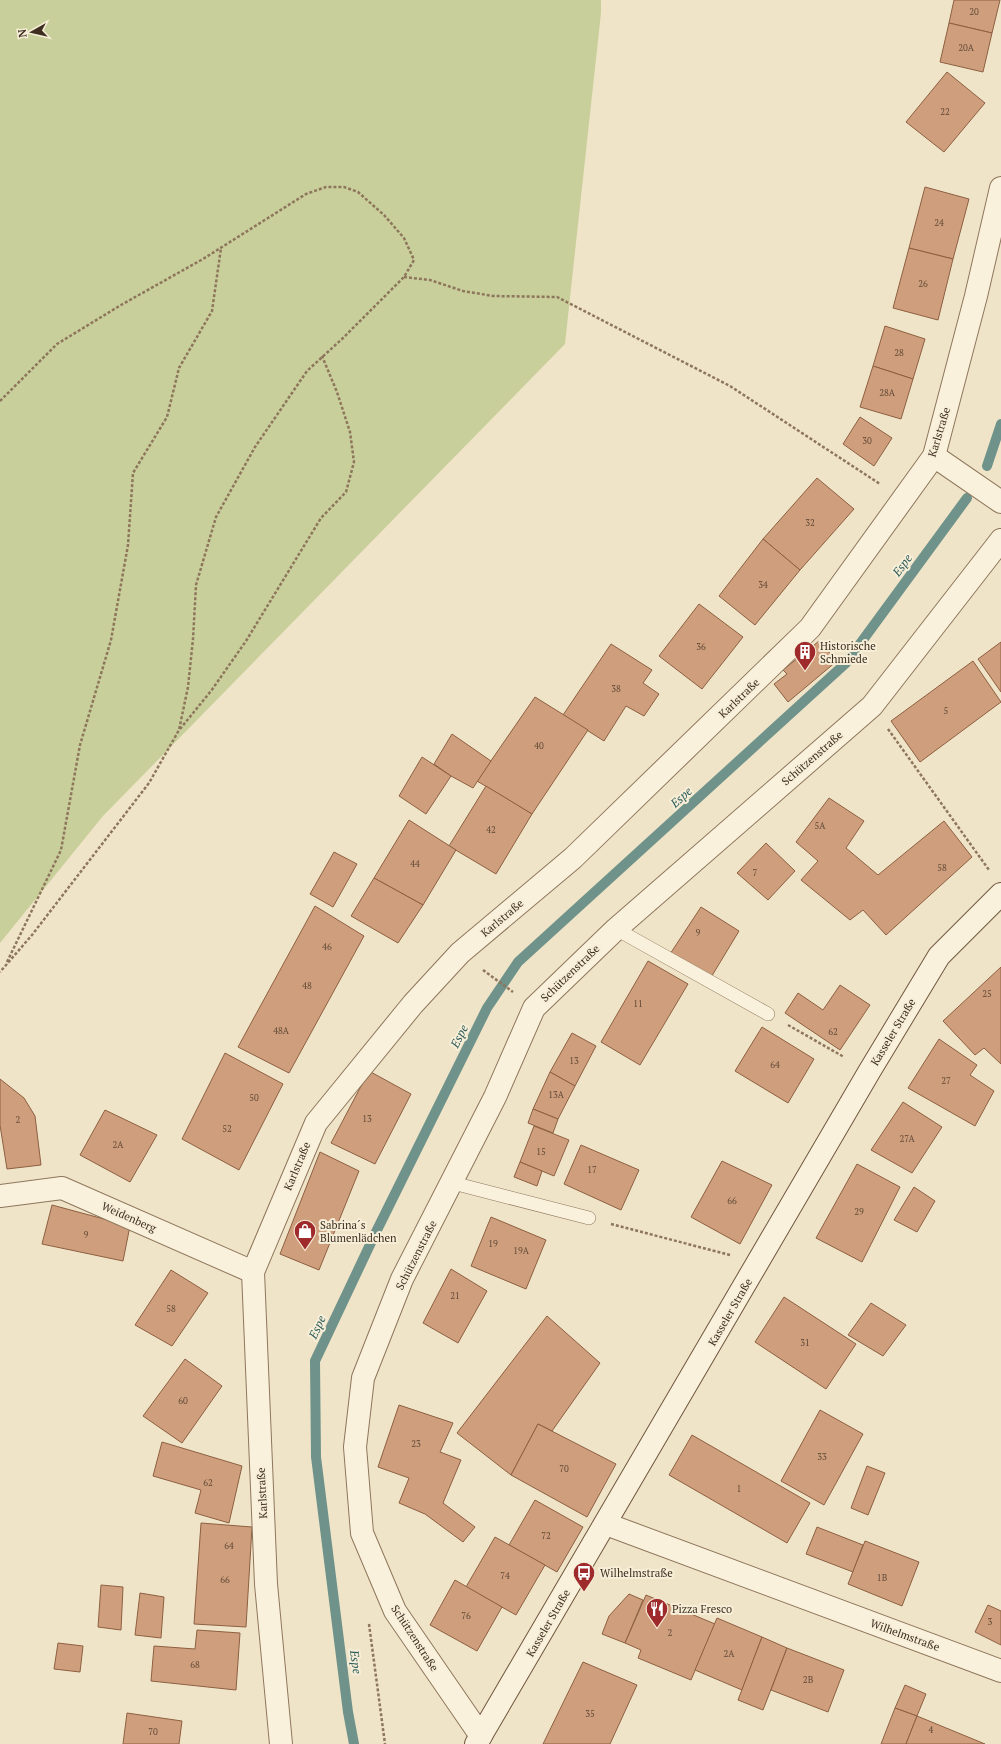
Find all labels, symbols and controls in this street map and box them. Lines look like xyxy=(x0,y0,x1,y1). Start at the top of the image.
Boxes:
house number: 20 xyxy=(969,6,979,18)
north arrow xyxy=(12,12,52,52)
text: N xyxy=(14,28,30,38)
house number: 20A xyxy=(958,42,975,54)
house number: 22 xyxy=(940,106,950,118)
house number: 24 xyxy=(934,217,944,229)
house number: 26 xyxy=(918,278,928,290)
house number: 28 xyxy=(894,347,904,359)
house number: 28A xyxy=(879,387,896,399)
street label: Karlstraße xyxy=(925,405,953,459)
house number: 30 xyxy=(862,435,872,447)
house number: 32 xyxy=(805,517,815,529)
water label: Espe xyxy=(888,551,915,580)
house number: 34 xyxy=(758,579,768,591)
building icon: Historische Schmiede xyxy=(792,639,818,672)
place label: Historische Schmiede xyxy=(820,639,876,666)
house number: 36 xyxy=(696,641,706,653)
street label: Karlstraße xyxy=(716,675,763,721)
house number: 38 xyxy=(611,683,621,695)
house number: 5 xyxy=(944,705,949,717)
street label: Schützenstraße xyxy=(779,727,846,788)
house number: 40 xyxy=(534,740,544,752)
water label: Espe xyxy=(666,783,695,811)
house number: 5A xyxy=(815,820,826,832)
house number: 42 xyxy=(486,824,496,836)
house number: 44 xyxy=(410,858,420,870)
house number: 58 xyxy=(937,862,947,874)
house number: 7 xyxy=(753,867,758,879)
street label: Karlstraße xyxy=(478,896,527,940)
house number: 9 xyxy=(696,927,701,939)
house number: 46 xyxy=(322,941,332,953)
street label: Schützenstraße xyxy=(538,941,603,1005)
house number: 48 xyxy=(302,980,312,992)
house number: 25 xyxy=(982,988,992,1000)
street label: Kasseler Straße xyxy=(867,996,919,1068)
house number: 11 xyxy=(633,998,643,1010)
water label: Espe xyxy=(447,1022,471,1051)
house number: 48A xyxy=(273,1025,290,1037)
house number: 62 xyxy=(828,1026,838,1038)
house number: 13 xyxy=(569,1055,579,1067)
house number: 64 xyxy=(770,1059,780,1071)
house number: 27 xyxy=(941,1075,951,1087)
house number: 13A xyxy=(548,1089,565,1101)
house number: 50 xyxy=(249,1092,259,1104)
house number: 13 xyxy=(362,1113,372,1125)
house number: 2 xyxy=(16,1114,21,1126)
house number: 52 xyxy=(222,1123,232,1135)
house number: 27A xyxy=(899,1133,915,1145)
house number: 2A xyxy=(113,1139,124,1151)
street label: Karlstraße xyxy=(281,1139,314,1192)
house number: 15 xyxy=(536,1146,546,1158)
house number: 17 xyxy=(587,1164,597,1176)
house number: 66 xyxy=(727,1195,737,1207)
street label: Weidenberg xyxy=(100,1199,159,1235)
house number: 29 xyxy=(854,1206,864,1218)
street label: Schützenstraße xyxy=(392,1217,440,1292)
shop icon: Sabrina´s Blumenlädchen xyxy=(292,1218,318,1251)
place label: Sabrina´s Blumenlädchen xyxy=(320,1218,397,1245)
house number: 9 xyxy=(84,1229,89,1241)
house number: 19 xyxy=(488,1238,498,1250)
house number: 19A xyxy=(513,1245,530,1257)
street label: Kasseler Straße xyxy=(705,1275,755,1348)
house number: 21 xyxy=(450,1290,460,1302)
house number: 58 xyxy=(166,1303,176,1315)
water label: Espe xyxy=(305,1313,329,1342)
house number: 31 xyxy=(800,1337,810,1349)
house number: 60 xyxy=(178,1395,188,1407)
house number: 23 xyxy=(411,1438,421,1450)
house number: 33 xyxy=(817,1451,827,1463)
house number: 70 xyxy=(559,1463,569,1475)
street label: Karlstraße xyxy=(254,1467,270,1519)
house number: 62 xyxy=(203,1477,213,1489)
house number: 1 xyxy=(737,1483,741,1495)
house number: 72 xyxy=(541,1530,551,1542)
house number: 64 xyxy=(224,1540,234,1552)
bus stop icon: Wilhelmstraße xyxy=(571,1560,597,1593)
place label: Wilhelmstraße xyxy=(600,1566,673,1580)
house number: 74 xyxy=(500,1570,510,1582)
house number: 1B xyxy=(877,1572,888,1584)
house number: 66 xyxy=(220,1574,230,1586)
street label: Kasseler Straße xyxy=(523,1586,573,1659)
restaurant icon: Pizza Fresco xyxy=(644,1596,670,1629)
street label: Schützenstraße xyxy=(388,1602,442,1674)
place label: Pizza Fresco xyxy=(672,1602,732,1616)
house number: 76 xyxy=(461,1610,471,1622)
street label: Wilhelmstraße xyxy=(868,1616,942,1654)
house number: 3 xyxy=(988,1616,993,1628)
house number: 2 xyxy=(668,1627,673,1639)
water label: Espe xyxy=(347,1648,365,1675)
house number: 2A xyxy=(724,1648,735,1660)
house number: 68 xyxy=(190,1659,200,1671)
house number: 2B xyxy=(803,1674,814,1686)
house number: 35 xyxy=(585,1708,595,1720)
house number: 4 xyxy=(929,1724,934,1736)
house number: 70 xyxy=(148,1726,158,1738)

